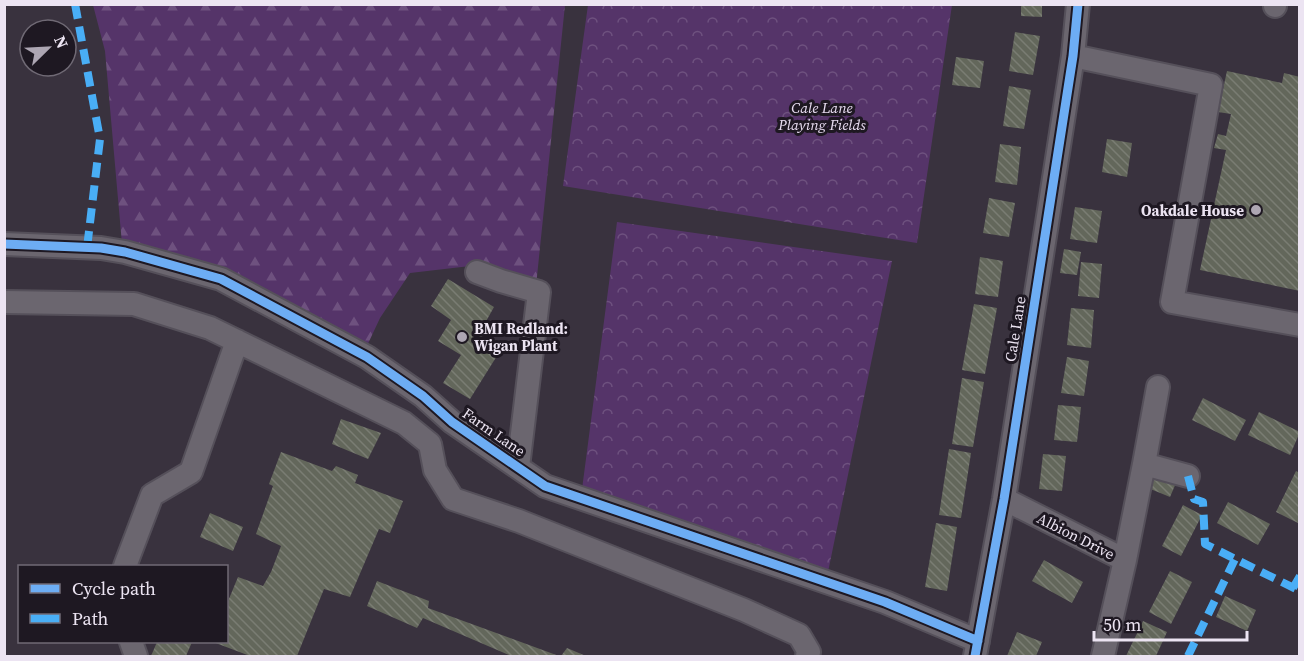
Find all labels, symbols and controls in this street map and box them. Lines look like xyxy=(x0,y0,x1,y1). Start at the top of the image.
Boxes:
north arrow xyxy=(18,18,78,78)
text: N xyxy=(49,32,74,52)
park label: Cale Lane Playing Fields xyxy=(777,97,866,135)
place label: Oakdale House xyxy=(1141,200,1244,221)
marker: Oakdale House xyxy=(1249,203,1263,217)
street label: Cale Lane xyxy=(999,294,1031,363)
place label: BMI Redland: Wigan Plant xyxy=(474,318,568,356)
marker: BMI Redland: Wigan Plant xyxy=(455,330,469,344)
street label: Farm Lane xyxy=(458,403,530,462)
street label: Albion Drive xyxy=(1034,507,1119,565)
legend xyxy=(18,565,228,643)
text: Cycle path xyxy=(72,576,156,601)
scale bar xyxy=(1094,604,1247,642)
text: Path xyxy=(72,606,109,631)
text: 50 m xyxy=(1103,612,1141,637)

